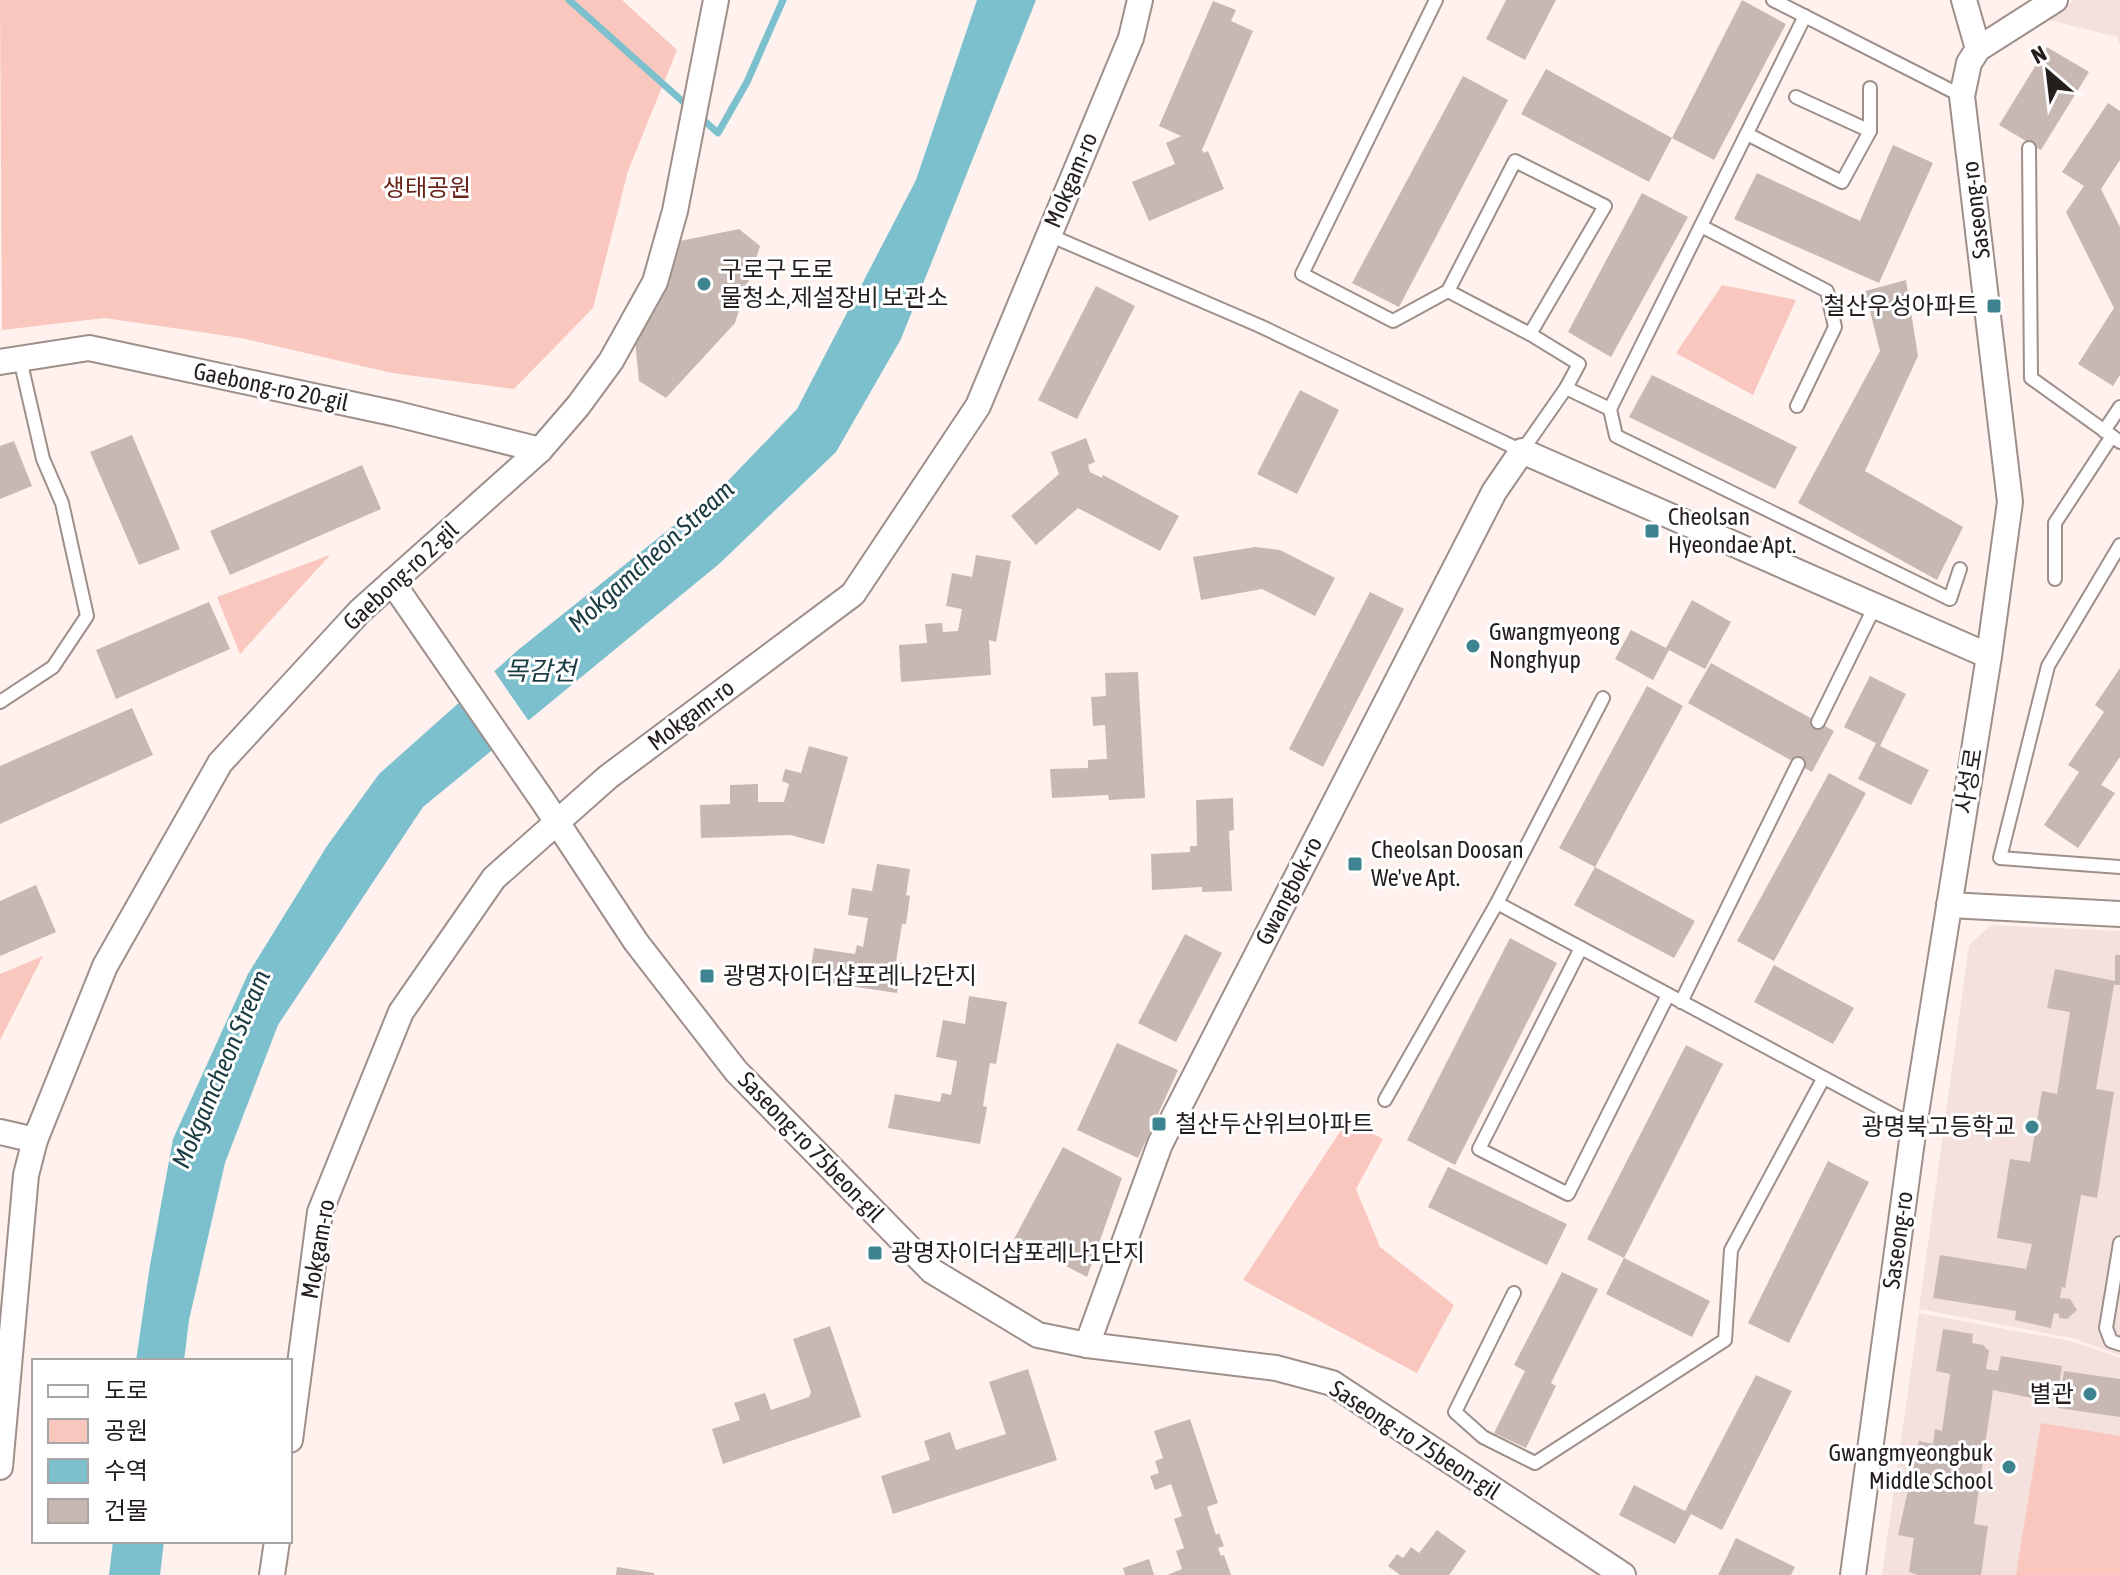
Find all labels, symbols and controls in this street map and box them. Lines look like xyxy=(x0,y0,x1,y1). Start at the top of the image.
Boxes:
north arrow xyxy=(2008,32,2088,112)
text: N xyxy=(2027,40,2050,69)
street label: Mokgam-ro xyxy=(1038,128,1103,231)
street label: Saseong-ro xyxy=(1956,160,1995,260)
park label: 생태공원 xyxy=(383,174,471,201)
place label: 구로구 도로 물청소,제설장비 보관소 xyxy=(720,256,948,311)
marker: 구로구 도로 물청소,제설장비 보관소 xyxy=(695,275,713,293)
place label: 철산우성아파트 xyxy=(1823,292,1978,319)
marker: 철산우성아파트 xyxy=(1985,297,2003,315)
street label: Gaebong-ro 20-gil xyxy=(191,357,352,416)
water label: Mokgamcheon Stream xyxy=(562,474,740,638)
place label: Cheolsan Hyeondae Apt. xyxy=(1668,503,1796,558)
street label: Gaebong-ro 2-gil xyxy=(338,515,464,635)
marker: Cheolsan Hyeondae Apt. xyxy=(1643,522,1661,540)
place label: Gwangmyeong Nonghyup xyxy=(1489,618,1621,673)
marker: Gwangmyeong Nonghyup xyxy=(1464,637,1482,655)
water label: 목감천 xyxy=(504,656,579,686)
street label: Mokgam-ro xyxy=(642,674,739,756)
street label: 사성로 xyxy=(1950,746,1987,816)
street label: Gwangbok-ro xyxy=(1250,832,1327,949)
place label: Cheolsan Doosan We've Apt. xyxy=(1371,836,1524,891)
marker: Cheolsan Doosan We've Apt. xyxy=(1346,855,1364,873)
place label: 광명자이더샵포레나2단지 xyxy=(723,962,977,989)
water label: Mokgamcheon Stream xyxy=(166,965,276,1173)
marker: 광명자이더샵포레나2단지 xyxy=(698,967,716,985)
street label: Saseong-ro 75beon-gil xyxy=(733,1066,890,1227)
place label: 철산두산위브아파트 xyxy=(1175,1110,1374,1137)
place label: 광명북고등학교 xyxy=(1861,1113,2016,1140)
marker: 철산두산위브아파트 xyxy=(1150,1115,1168,1133)
marker: 광명북고등학교 xyxy=(2023,1118,2041,1136)
street label: Saseong-ro xyxy=(1877,1189,1918,1290)
street label: Mokgam-ro xyxy=(295,1197,340,1301)
place label: 광명자이더샵포레나1단지 xyxy=(891,1239,1145,1266)
marker: 광명자이더샵포레나1단지 xyxy=(866,1244,884,1262)
legend xyxy=(32,1359,292,1543)
street label: Saseong-ro 75beon-gil xyxy=(1325,1375,1506,1505)
text: 도로 xyxy=(104,1377,148,1404)
place label: 별관 xyxy=(2030,1380,2074,1407)
marker: 별관 xyxy=(2081,1385,2099,1403)
text: 공원 xyxy=(104,1417,148,1444)
place label: Gwangmyeongbuk Middle School xyxy=(1829,1439,1994,1494)
text: 수역 xyxy=(104,1457,148,1484)
marker: Gwangmyeongbuk Middle School xyxy=(2000,1458,2018,1476)
text: 건물 xyxy=(104,1497,148,1524)

